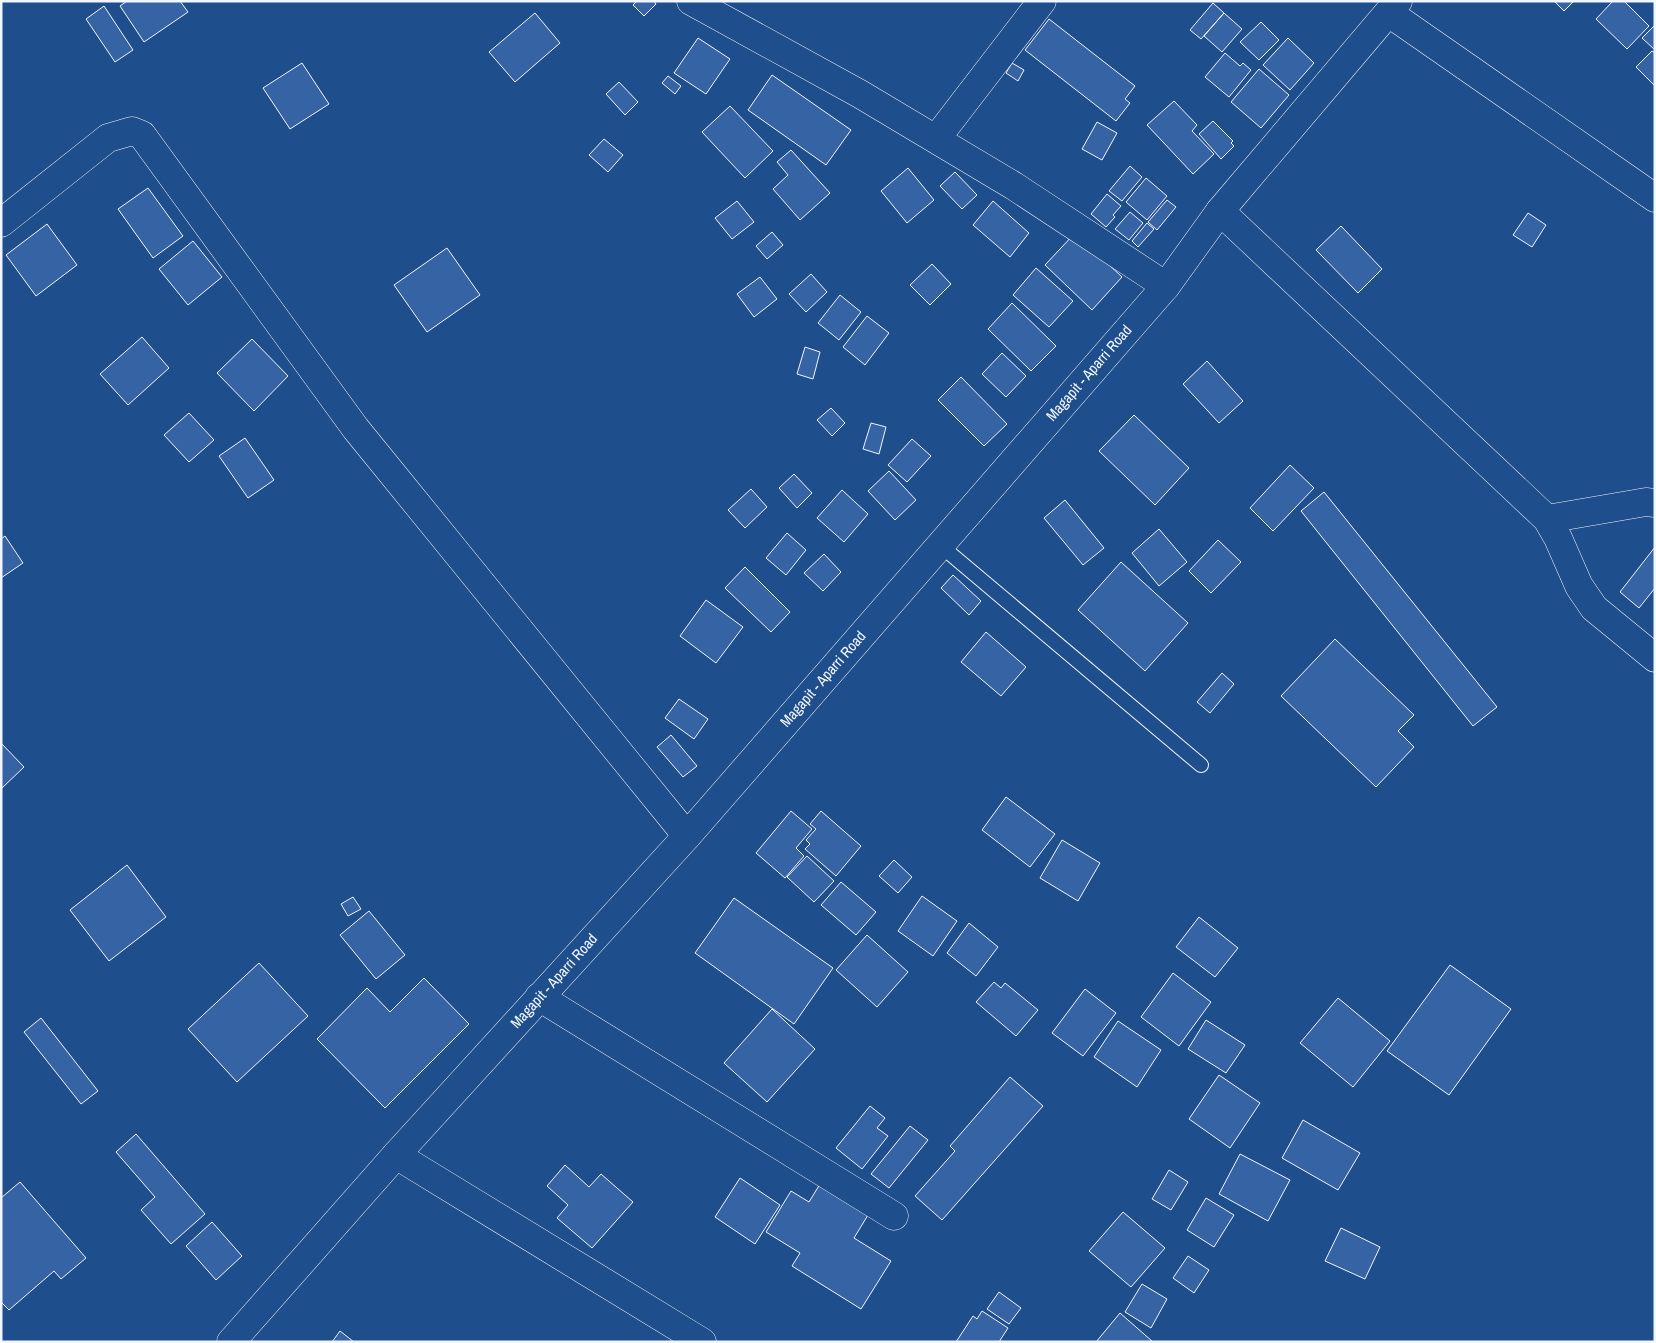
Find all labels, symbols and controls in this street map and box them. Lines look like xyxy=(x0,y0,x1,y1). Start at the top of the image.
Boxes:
street label: Magapit - Aparri Road xyxy=(1041,320,1136,425)
street label: Magapit - Aparri Road xyxy=(775,626,870,731)
street label: Magapit - Aparri Road xyxy=(505,929,602,1033)

